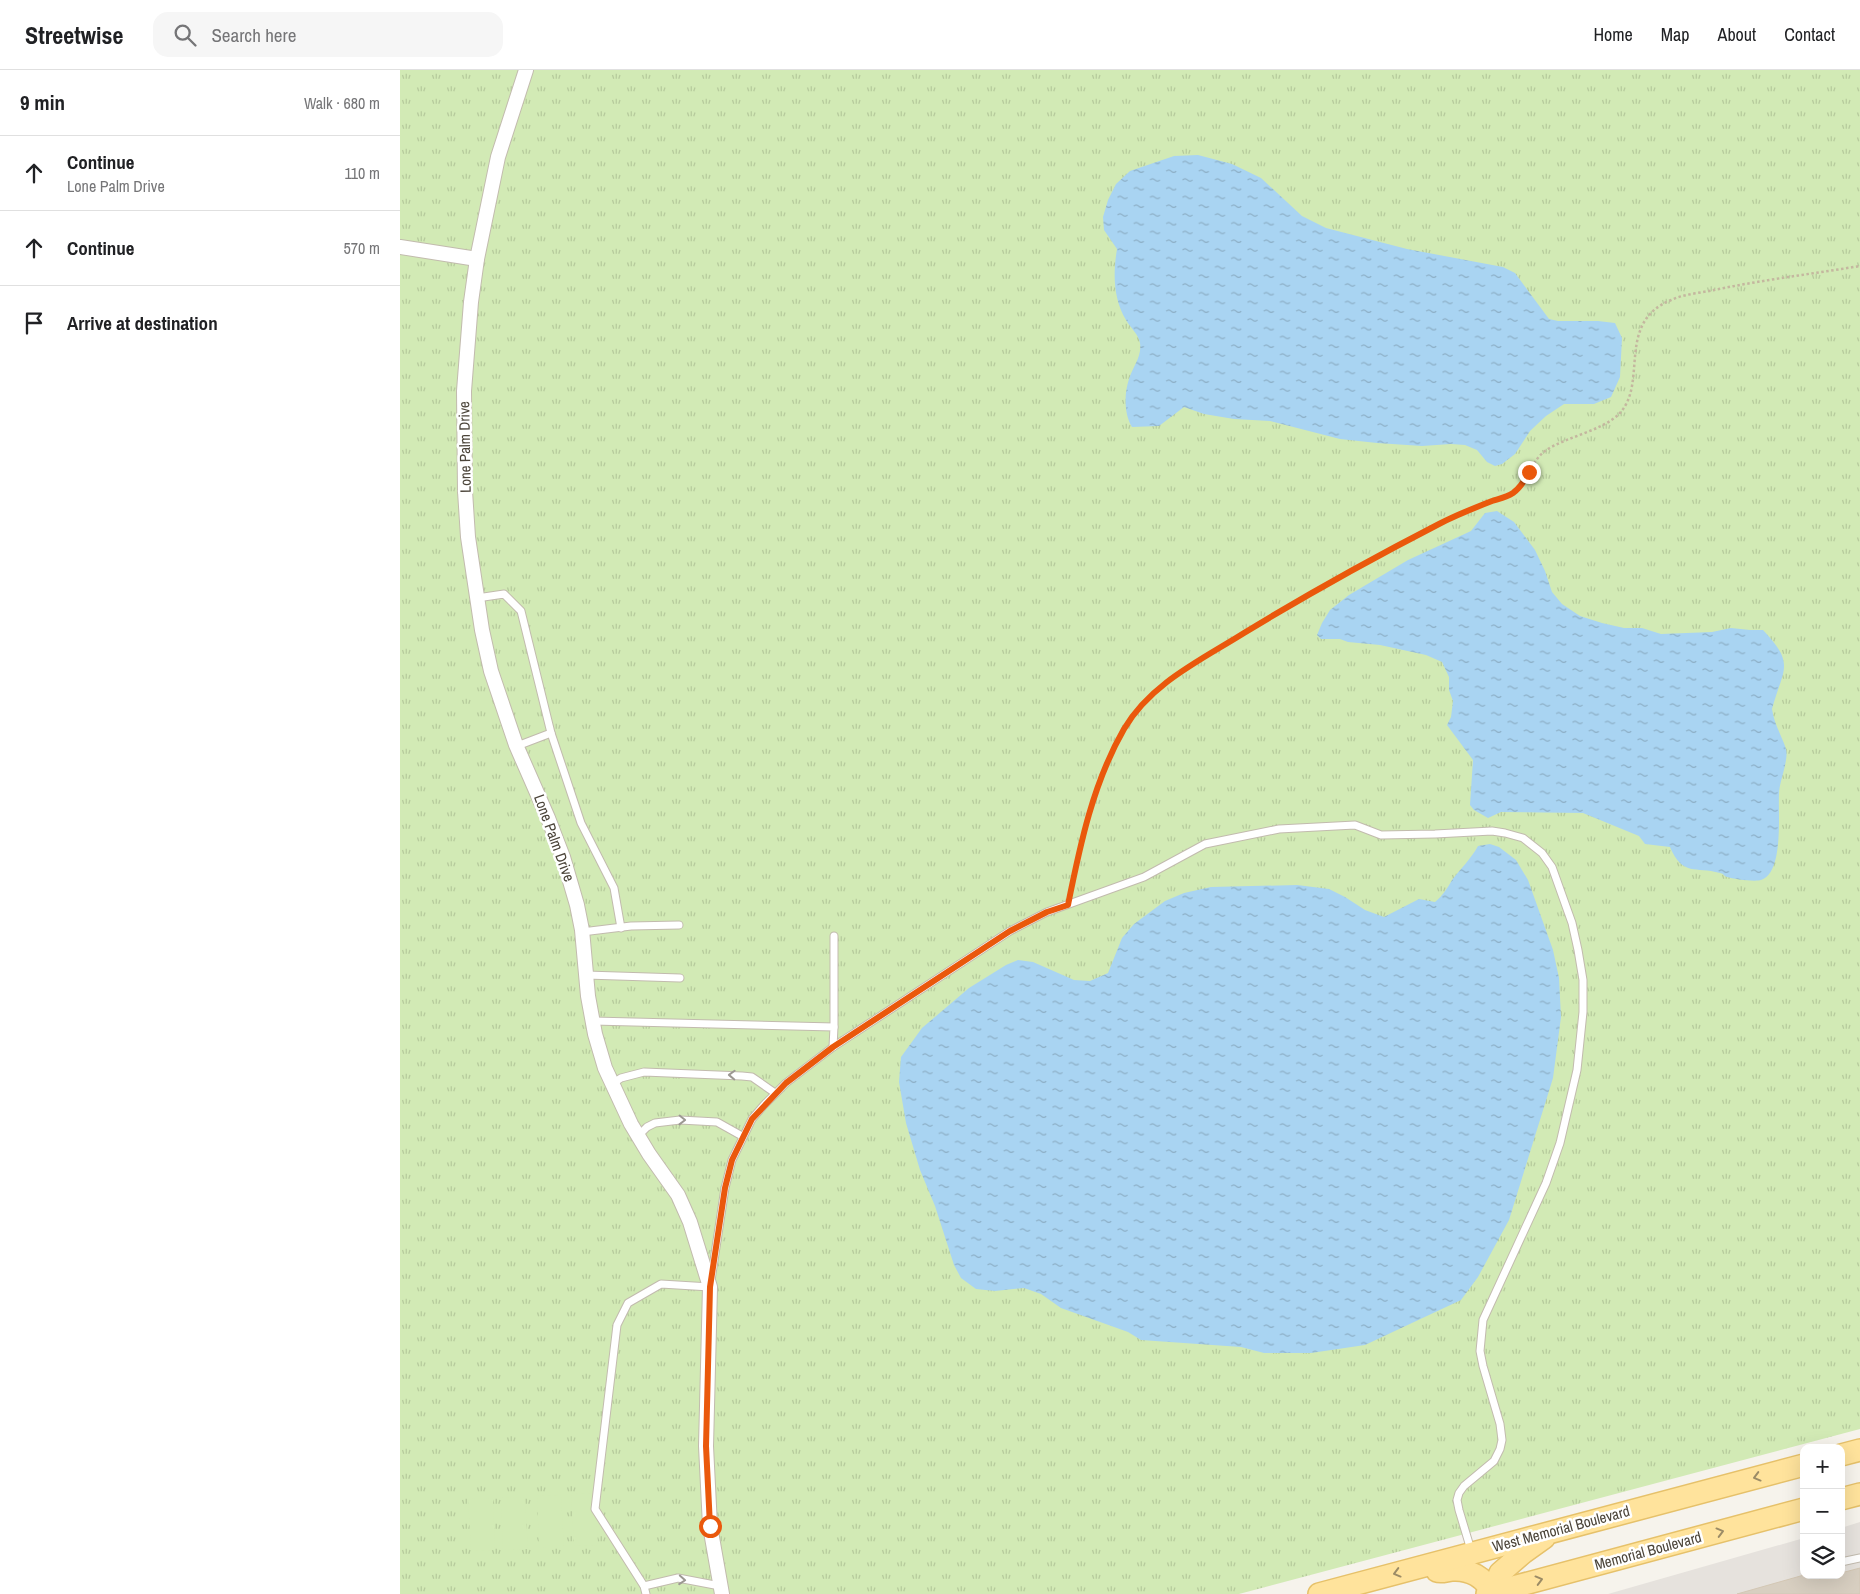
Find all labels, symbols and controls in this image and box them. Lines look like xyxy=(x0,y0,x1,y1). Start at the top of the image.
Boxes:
search box xyxy=(153,12,503,57)
text: Streetwise xyxy=(25,19,123,51)
icon: search xyxy=(171,21,199,49)
text: Search here xyxy=(211,22,296,48)
text: Home xyxy=(1593,22,1633,47)
text: Map xyxy=(1661,22,1690,47)
text: About xyxy=(1718,22,1756,47)
text: Contact xyxy=(1784,22,1835,47)
text: 9 min xyxy=(20,88,65,117)
text: Walk · 680 m xyxy=(304,92,380,114)
text: Continue xyxy=(67,149,135,175)
icon: ahead xyxy=(20,159,48,187)
text: 110 m xyxy=(344,162,380,184)
text: Lone Palm Drive xyxy=(67,175,165,197)
icon: ahead xyxy=(20,234,48,262)
text: Continue xyxy=(67,235,135,261)
text: 570 m xyxy=(344,237,380,259)
icon: arrive xyxy=(20,309,48,337)
text: Arrive at destination xyxy=(67,310,218,336)
street label: Lone Palm Drive xyxy=(453,401,476,493)
route end xyxy=(1518,461,1541,484)
street label: Lone Palm Drive xyxy=(529,791,580,885)
one-way arrow xyxy=(728,1070,736,1081)
one-way arrow xyxy=(678,1115,686,1125)
map controls xyxy=(1800,1444,1845,1579)
button: + xyxy=(1800,1444,1845,1489)
one-way arrow xyxy=(1753,1472,1761,1482)
button: − xyxy=(1800,1489,1845,1534)
street label: West Memorial Boulevard xyxy=(1490,1500,1632,1557)
route start xyxy=(699,1515,722,1538)
street label: Memorial Boulevard xyxy=(1592,1526,1704,1575)
one-way arrow xyxy=(1716,1527,1724,1537)
button: layers xyxy=(1800,1534,1845,1579)
one-way arrow xyxy=(1393,1568,1401,1578)
one-way arrow xyxy=(678,1574,686,1585)
one-way arrow xyxy=(1534,1575,1543,1586)

